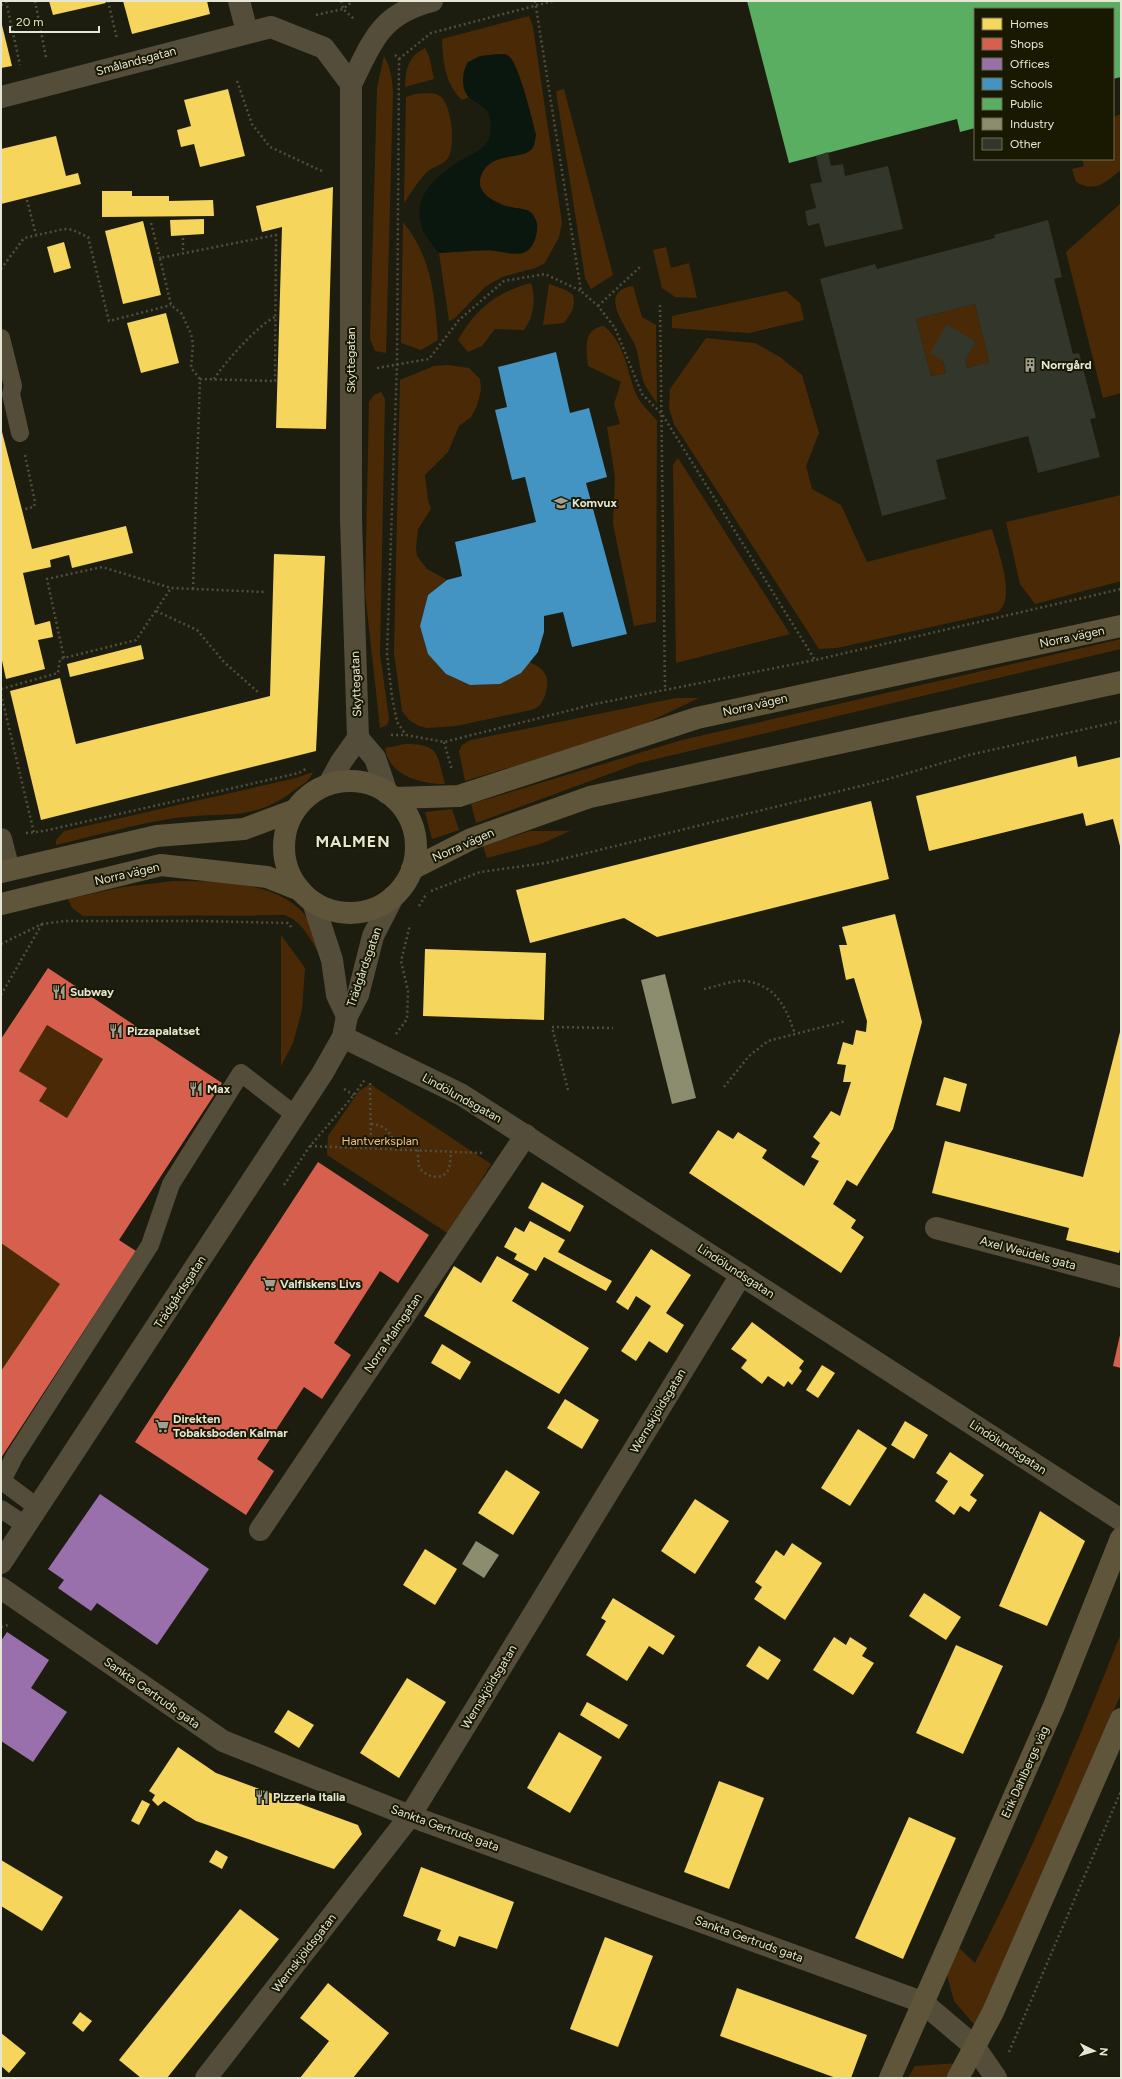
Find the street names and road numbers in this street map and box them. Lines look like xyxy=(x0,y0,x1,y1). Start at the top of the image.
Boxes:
street label: Smålandsgatan xyxy=(94,44,178,78)
street label: Skyttegatan xyxy=(344,327,358,393)
street label: Norra vägen xyxy=(1038,623,1106,651)
street label: Skyttegatan xyxy=(348,651,364,717)
street label: Norra vägen xyxy=(721,691,789,719)
street label: Norra vägen xyxy=(430,825,496,865)
street label: Norra vägen xyxy=(93,860,161,888)
street label: Trädgårdsgatan xyxy=(344,925,384,1009)
street label: Lindölundsgatan xyxy=(420,1070,505,1126)
street label: Axel Weüdels gata xyxy=(978,1233,1078,1273)
street label: Lindölundsgatan xyxy=(695,1241,777,1301)
street label: Trädgårdsgatan xyxy=(151,1253,209,1331)
street label: Norra Malmgatan xyxy=(361,1290,425,1375)
street label: Wernskjöldsgatan xyxy=(627,1366,689,1456)
street label: Lindölundsgatan xyxy=(967,1417,1049,1477)
street label: Wernskjöldsgatan xyxy=(458,1642,520,1732)
street label: Sankta Gertruds gata xyxy=(101,1655,203,1731)
street label: Erik Dahlbergs väg xyxy=(998,1724,1052,1820)
street label: Sankta Gertruds gata xyxy=(389,1802,501,1854)
street label: Wernskjöldsgatan xyxy=(269,1911,339,1995)
street label: Sankta Gertruds gata xyxy=(693,1913,805,1965)

